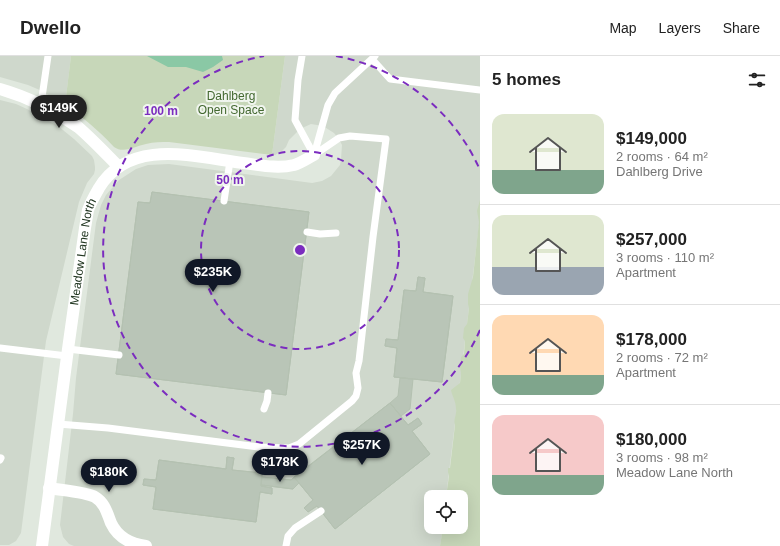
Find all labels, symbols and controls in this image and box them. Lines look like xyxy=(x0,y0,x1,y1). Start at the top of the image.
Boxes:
text: Dwello xyxy=(20,17,81,38)
text: Map xyxy=(609,20,637,36)
text: Layers xyxy=(659,20,701,36)
text: Share xyxy=(723,20,760,36)
icon: filters xyxy=(746,69,768,91)
text: 5 homes xyxy=(492,70,561,89)
park label: Dahlberg Open Space xyxy=(198,89,265,117)
pin: $149K xyxy=(31,95,87,129)
text: $149K xyxy=(40,100,78,115)
text: 100 m xyxy=(144,104,178,118)
text: $149,000 xyxy=(616,129,687,148)
icon: home xyxy=(524,130,572,178)
text: 2 rooms · 64 m² xyxy=(616,149,708,164)
text: Dahlberg Drive xyxy=(616,164,703,179)
text: 50 m xyxy=(216,173,244,187)
street label: Meadow Lane North xyxy=(67,196,99,306)
text: $257,000 xyxy=(616,230,687,249)
icon: home xyxy=(524,231,572,279)
centre of rings xyxy=(293,243,307,257)
text: 3 rooms · 110 m² xyxy=(616,250,714,265)
pin: $235K xyxy=(185,259,241,293)
text: $235K xyxy=(194,264,232,279)
text: Apartment xyxy=(616,265,676,280)
text: $178,000 xyxy=(616,330,687,349)
icon: home xyxy=(524,331,572,379)
text: 2 rooms · 72 m² xyxy=(616,350,708,365)
text: Apartment xyxy=(616,365,676,380)
text: $180,000 xyxy=(616,430,687,449)
icon: home xyxy=(524,431,572,479)
pin: $257K xyxy=(334,432,390,466)
text: $257K xyxy=(343,437,381,452)
pin: $178K xyxy=(252,449,308,483)
text: 3 rooms · 98 m² xyxy=(616,450,708,465)
text: $178K xyxy=(261,454,299,469)
pin: $180K xyxy=(81,459,137,493)
text: $180K xyxy=(90,464,128,479)
text: Meadow Lane North xyxy=(616,465,733,480)
map controls xyxy=(424,490,468,534)
button: locate xyxy=(424,490,468,534)

